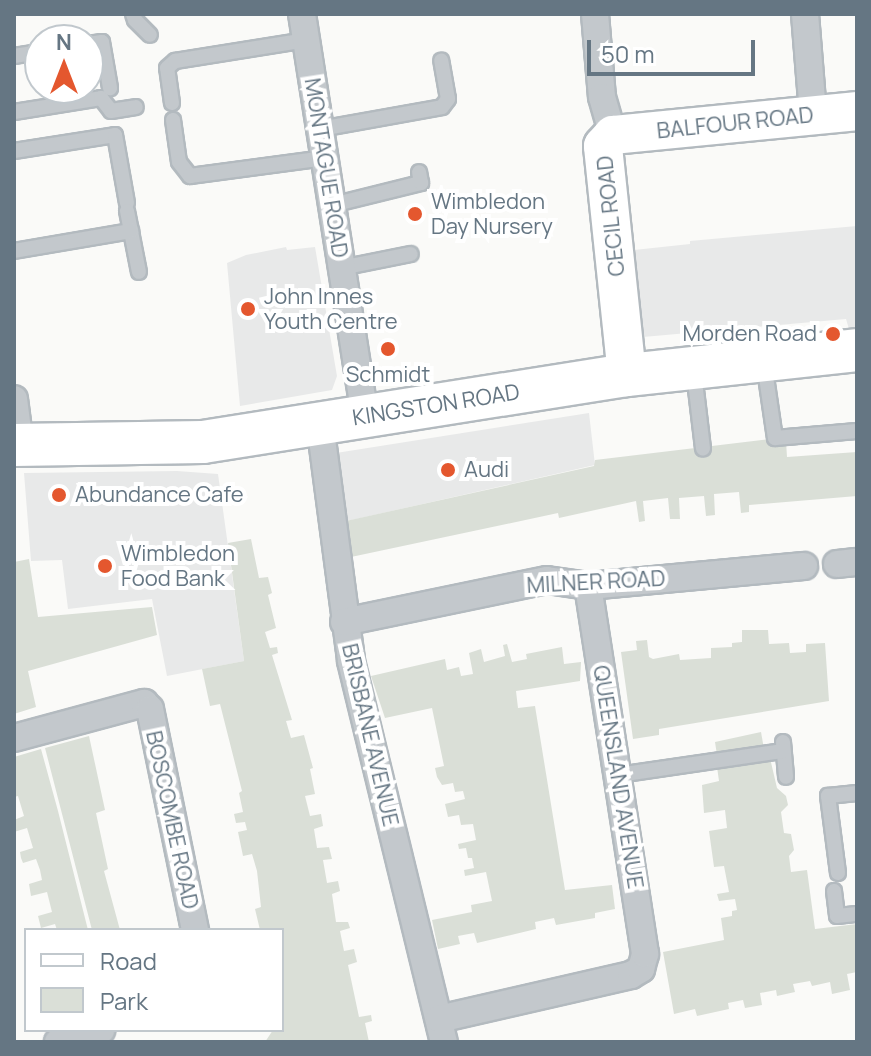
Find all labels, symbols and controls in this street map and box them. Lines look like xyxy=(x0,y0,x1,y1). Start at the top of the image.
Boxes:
north arrow xyxy=(24,24,104,104)
scale bar xyxy=(591,24,759,74)
text: N xyxy=(56,27,72,57)
text: 50 m xyxy=(601,37,655,70)
street label: MONTAGUE ROAD xyxy=(299,76,353,260)
street label: BALFOUR ROAD xyxy=(655,102,815,144)
street label: CECIL ROAD xyxy=(591,154,631,278)
place label: Wimbledon Day Nursery xyxy=(431,188,553,240)
marker: Wimbledon Day Nursery xyxy=(406,205,424,223)
place label: John Innes Youth Centre xyxy=(264,283,398,334)
marker: John Innes Youth Centre xyxy=(239,300,257,318)
place label: Morden Road xyxy=(683,321,817,347)
marker: Morden Road xyxy=(824,325,842,343)
marker: Schmidt xyxy=(379,340,397,358)
place label: Schmidt xyxy=(346,362,430,388)
street label: KINGSTON ROAD xyxy=(351,379,521,431)
place label: Audi xyxy=(464,457,509,483)
marker: Audi xyxy=(439,461,457,479)
place label: Abundance Cafe xyxy=(75,482,244,508)
marker: Abundance Cafe xyxy=(50,486,68,504)
place label: Wimbledon Food Bank xyxy=(121,540,235,592)
marker: Wimbledon Food Bank xyxy=(96,557,114,575)
street label: MILNER ROAD xyxy=(526,565,666,599)
street label: BRISBANE AVENUE xyxy=(336,641,404,829)
street label: QUEENSLAND AVENUE xyxy=(587,663,649,891)
street label: BOSCOMBE ROAD xyxy=(140,728,204,912)
legend xyxy=(24,928,284,1032)
text: Road xyxy=(100,944,157,977)
text: Park xyxy=(100,984,148,1017)

